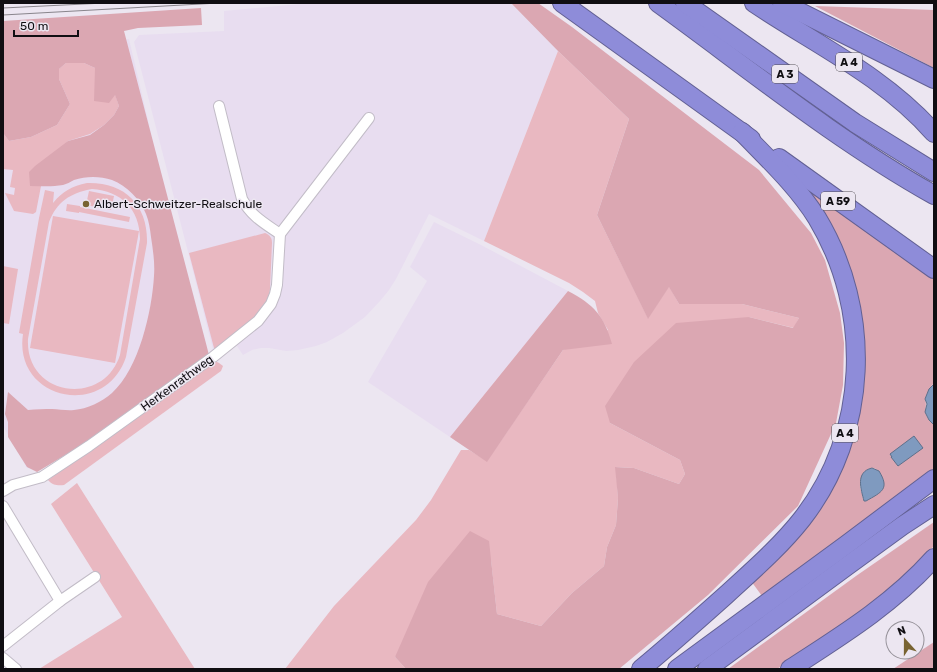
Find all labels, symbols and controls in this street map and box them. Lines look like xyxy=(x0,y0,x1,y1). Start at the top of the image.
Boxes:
scale bar xyxy=(14,12,78,38)
text: 50 m xyxy=(20,19,48,33)
road number: A 4 xyxy=(836,53,862,71)
road number: A 3 xyxy=(772,65,798,83)
road number: A 59 xyxy=(821,192,855,210)
place label: Albert-Schweitzer-Realschule xyxy=(94,197,262,211)
marker: Albert-Schweitzer-Realschule xyxy=(81,199,91,209)
street label: Herkenrathweg xyxy=(138,352,216,414)
road number: A 4 xyxy=(832,424,858,442)
north arrow xyxy=(885,620,925,660)
text: N xyxy=(896,624,908,639)

